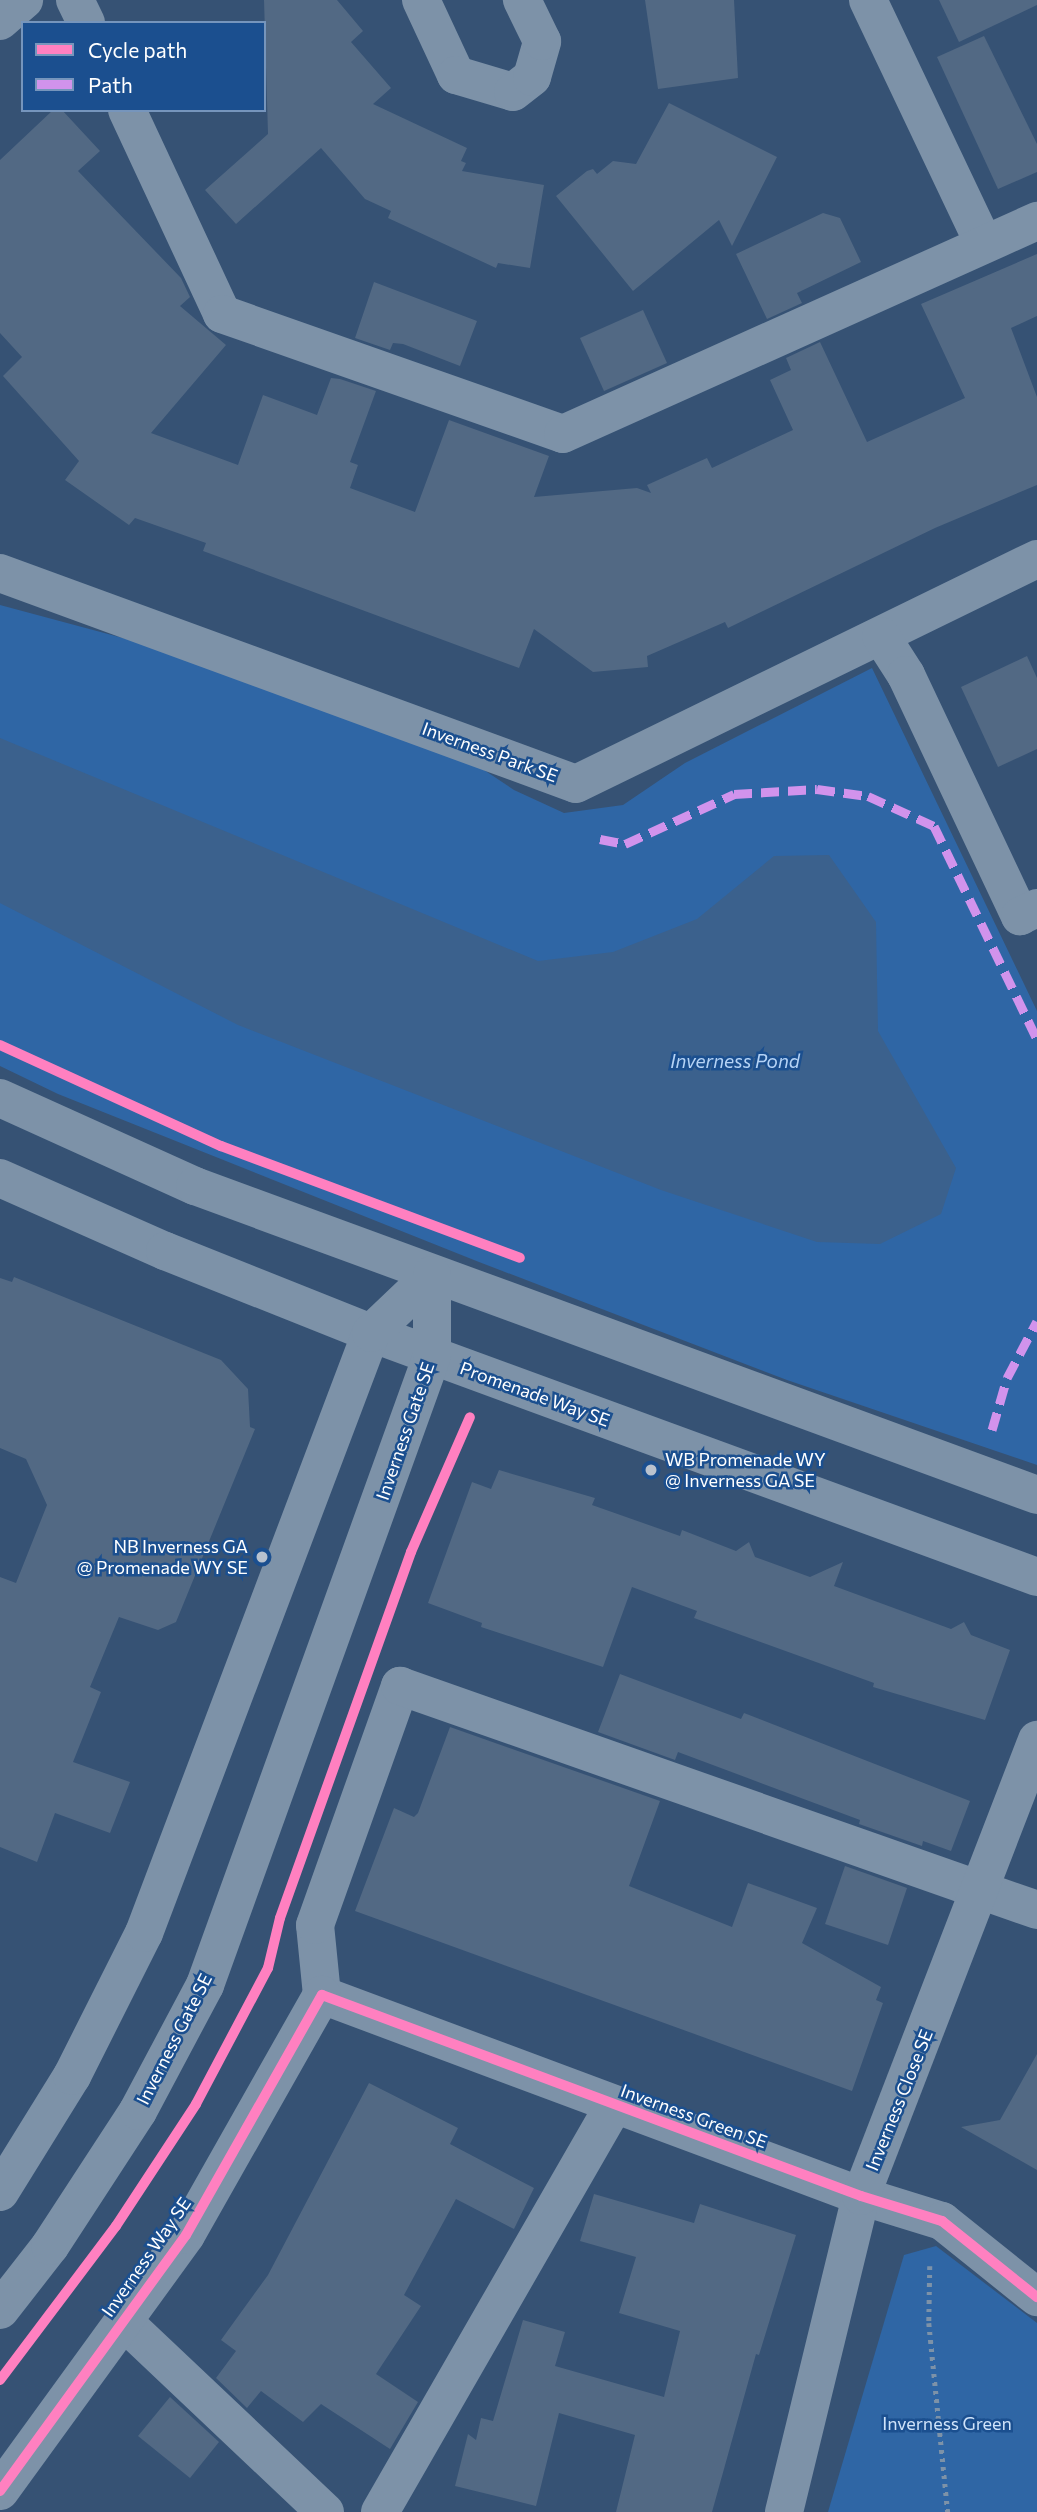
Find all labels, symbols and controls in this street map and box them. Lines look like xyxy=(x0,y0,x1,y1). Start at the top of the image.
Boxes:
legend xyxy=(21,21,266,112)
text: Cycle path xyxy=(88,37,187,62)
text: Path xyxy=(88,72,133,97)
street label: Inverness Park SE xyxy=(419,717,561,787)
water label: Inverness Pond xyxy=(670,1050,800,1072)
street label: Promenade Way SE xyxy=(457,1357,613,1431)
street label: Inverness Gate SE xyxy=(371,1359,439,1503)
place label: WB Promenade WY @ Inverness GA SE xyxy=(665,1449,826,1492)
marker: WB Promenade WY @ Inverness GA SE xyxy=(643,1462,659,1478)
place label: NB Inverness GA @ Promenade WY SE xyxy=(77,1536,248,1578)
marker: NB Inverness GA @ Promenade WY SE xyxy=(254,1549,270,1565)
street label: Inverness Gate SE xyxy=(132,1970,216,2108)
street label: Inverness Close SE xyxy=(861,2026,937,2174)
street label: Inverness Green SE xyxy=(618,2079,770,2153)
street label: Inverness Way SE xyxy=(97,2193,195,2321)
park label: Inverness Green xyxy=(882,2412,1012,2434)

